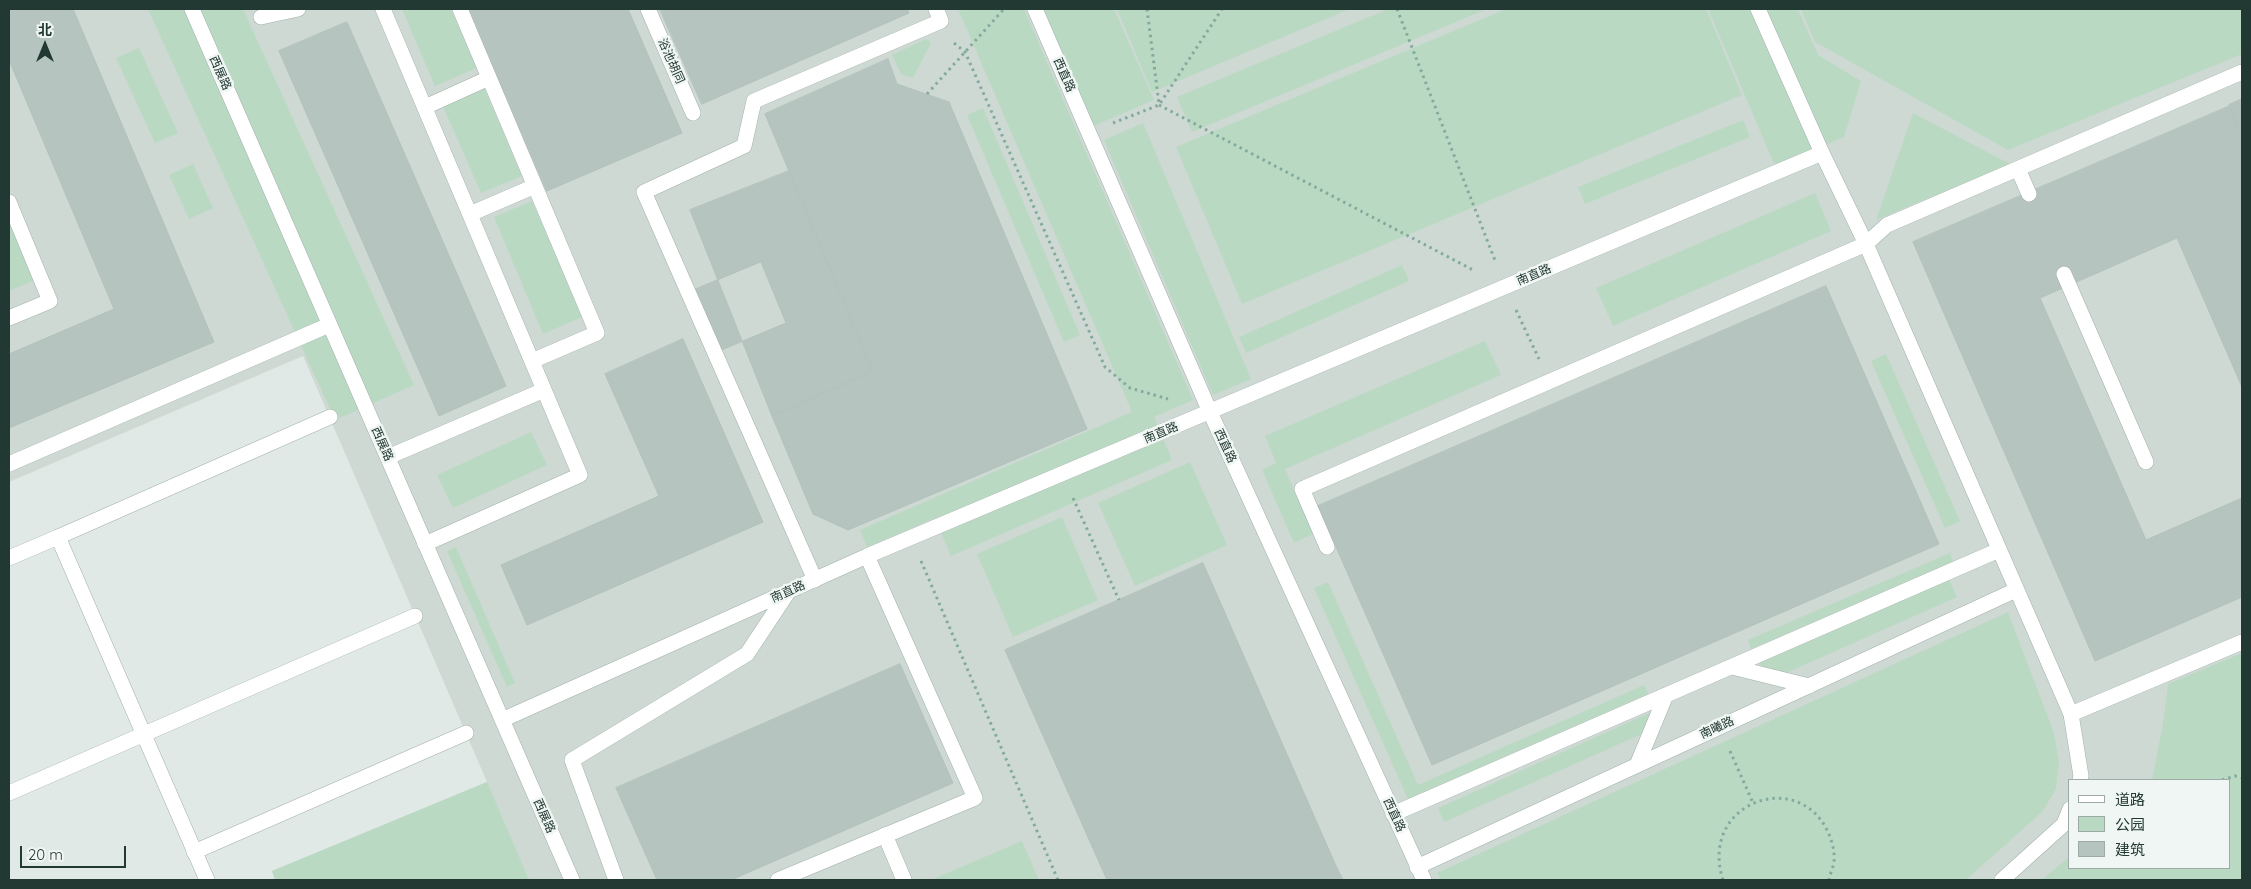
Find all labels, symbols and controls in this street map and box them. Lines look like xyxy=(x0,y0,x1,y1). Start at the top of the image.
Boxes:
north arrow xyxy=(20,20,70,70)
text: 北 xyxy=(38,21,52,39)
street label: 浴池胡同 xyxy=(655,36,687,86)
street label: 西展路 xyxy=(206,54,234,92)
street label: 西直路 xyxy=(1050,56,1078,94)
street label: 南直路 xyxy=(1515,261,1553,289)
street label: 南直路 xyxy=(1142,419,1180,447)
street label: 西展路 xyxy=(368,425,396,463)
street label: 西直路 xyxy=(1211,427,1239,465)
street label: 南直路 xyxy=(769,578,807,606)
street label: 南曦路 xyxy=(1698,714,1736,742)
legend xyxy=(2068,779,2231,869)
text: 道路 xyxy=(2115,790,2145,809)
street label: 西直路 xyxy=(1380,796,1408,834)
street label: 西展路 xyxy=(530,797,558,835)
text: 公园 xyxy=(2115,815,2145,834)
scale bar xyxy=(22,836,129,868)
text: 建筑 xyxy=(2115,840,2145,859)
text: 20 m xyxy=(28,845,63,864)

